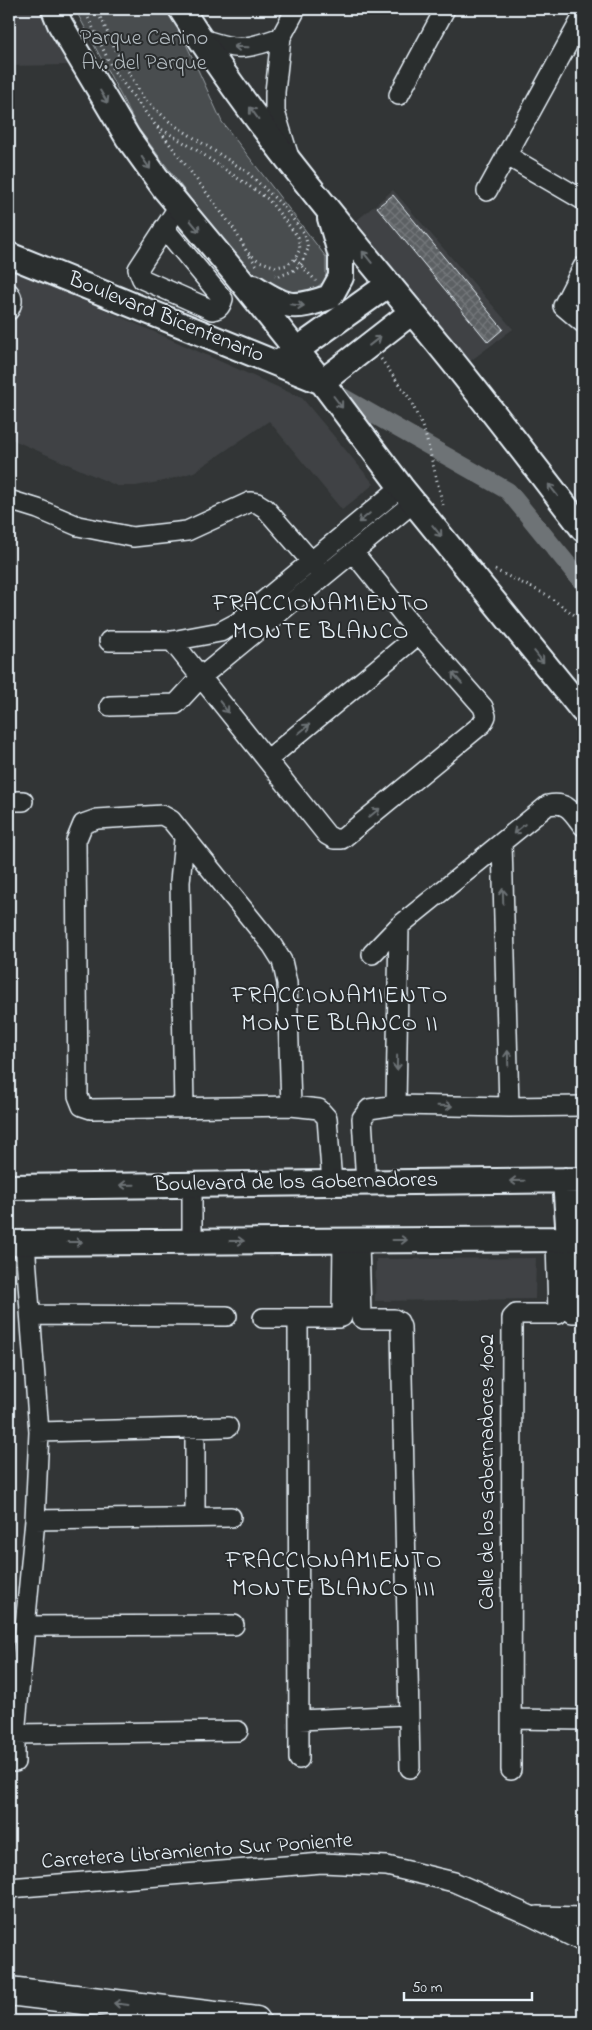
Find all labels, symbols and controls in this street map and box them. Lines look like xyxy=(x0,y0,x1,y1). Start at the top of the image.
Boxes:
park label: Parque Canino Av. del Parque xyxy=(80,23,208,80)
one-way arrow xyxy=(233,42,249,52)
one-way arrow xyxy=(99,89,109,104)
one-way arrow xyxy=(249,107,260,120)
one-way arrow xyxy=(141,156,151,170)
one-way arrow xyxy=(189,219,201,232)
one-way arrow xyxy=(361,251,372,264)
street label: Boulevard Bicentenario xyxy=(62,264,269,372)
one-way arrow xyxy=(288,300,304,310)
one-way arrow xyxy=(368,335,381,346)
one-way arrow xyxy=(332,395,343,408)
one-way arrow xyxy=(548,484,559,497)
one-way arrow xyxy=(357,513,370,524)
one-way arrow xyxy=(431,524,442,537)
district label: FRACCIONAMIENTO MONTE BLANCO xyxy=(211,587,430,650)
one-way arrow xyxy=(534,650,545,663)
one-way arrow xyxy=(451,671,463,684)
one-way arrow xyxy=(219,700,230,713)
one-way arrow xyxy=(297,724,310,735)
one-way arrow xyxy=(367,807,380,818)
one-way arrow xyxy=(513,823,526,834)
one-way arrow xyxy=(498,888,508,904)
district label: FRACCIONAMIENTO MONTE BLANCO II xyxy=(230,979,449,1042)
one-way arrow xyxy=(503,1051,513,1067)
one-way arrow xyxy=(392,1054,402,1070)
one-way arrow xyxy=(436,1101,452,1111)
street label: Boulevard de los Gobernadores xyxy=(153,1165,438,1201)
one-way arrow xyxy=(509,1176,525,1186)
one-way arrow xyxy=(119,1180,135,1190)
one-way arrow xyxy=(392,1235,408,1245)
one-way arrow xyxy=(229,1236,245,1246)
one-way arrow xyxy=(66,1237,83,1247)
street label: Calle de los Gobernadores 1002 xyxy=(472,1334,504,1610)
district label: FRACCIONAMIENTO MONTE BLANCO III xyxy=(224,1544,443,1607)
street label: Carretera Libramiento Sur Poniente xyxy=(40,1825,354,1879)
scale bar xyxy=(404,1970,532,2002)
text: 50 m xyxy=(412,1977,443,1999)
one-way arrow xyxy=(113,1999,129,2009)

